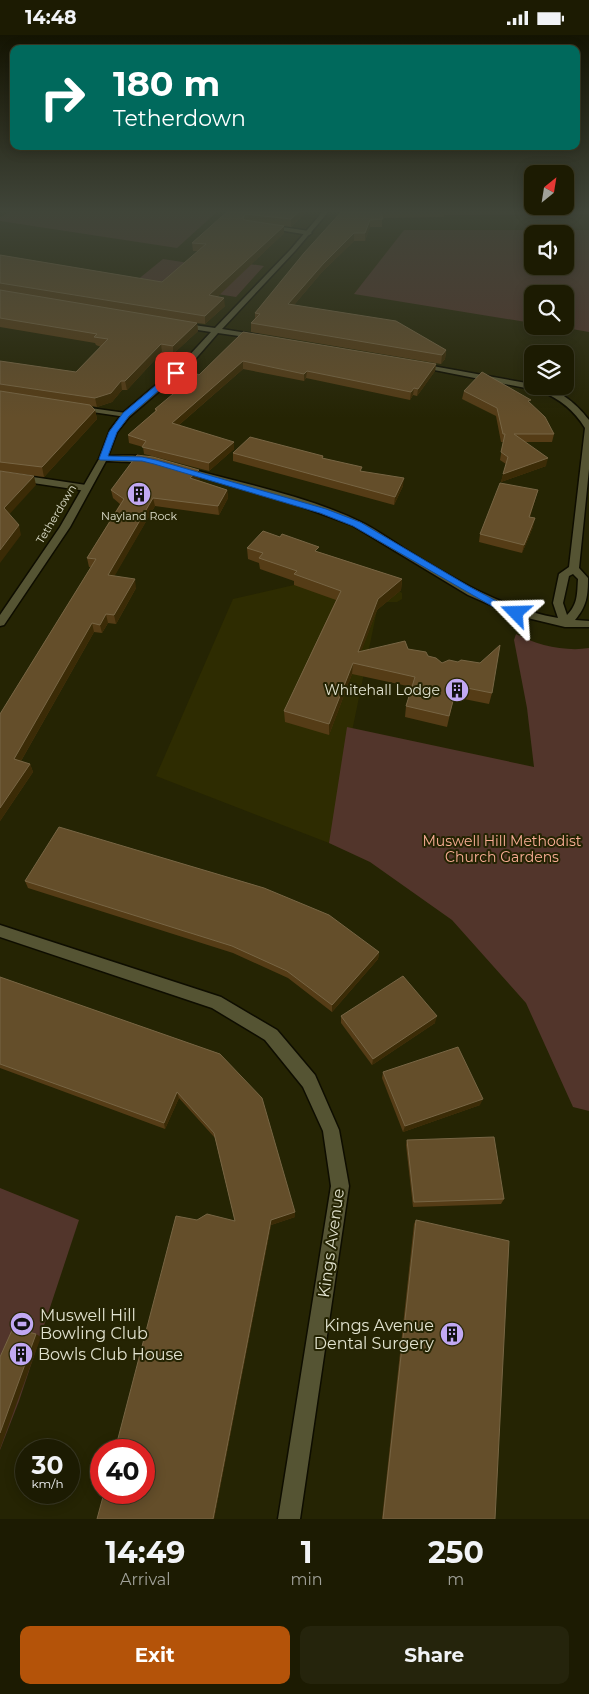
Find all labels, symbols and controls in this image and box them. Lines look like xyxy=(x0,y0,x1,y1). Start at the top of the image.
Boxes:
text: 14:48 xyxy=(25,6,77,29)
text: 180 m xyxy=(113,62,220,105)
icon: right xyxy=(30,65,95,130)
text: Tetherdown xyxy=(113,105,246,132)
north arrow xyxy=(524,165,574,215)
map controls xyxy=(524,165,574,395)
button: sound xyxy=(524,225,574,275)
button: search xyxy=(524,285,574,335)
button: layers xyxy=(524,345,574,395)
pin xyxy=(155,352,197,394)
icon: arrive xyxy=(162,359,190,387)
building icon: Nayland Rock xyxy=(126,481,152,507)
street label: Tetherdown xyxy=(33,482,79,546)
place label: Nayland Rock xyxy=(101,509,177,523)
position arrow xyxy=(489,586,541,638)
building icon: Whitehall Lodge xyxy=(444,677,470,703)
place label: Whitehall Lodge xyxy=(324,681,440,699)
park label: Muswell Hill Methodist Church Gardens xyxy=(422,832,582,866)
street label: Kings Avenue xyxy=(314,1187,348,1299)
place label: Muswell Hill Bowling Club xyxy=(40,1306,148,1343)
sports icon: Muswell Hill Bowling Club xyxy=(9,1311,35,1337)
place label: Kings Avenue Dental Surgery xyxy=(314,1316,434,1353)
building icon: Kings Avenue Dental Surgery xyxy=(439,1321,465,1347)
building icon: Bowls Club House xyxy=(8,1341,34,1367)
place label: Bowls Club House xyxy=(38,1345,183,1364)
speed limit sign: 40 xyxy=(90,1439,155,1504)
text: 30 xyxy=(32,1450,63,1480)
text: km/h xyxy=(31,1476,64,1491)
text: 14:49 xyxy=(105,1534,185,1571)
text: 1 xyxy=(301,1534,313,1571)
text: 250 xyxy=(428,1534,484,1571)
text: Arrival xyxy=(120,1570,171,1589)
text: min xyxy=(291,1570,323,1589)
text: m xyxy=(447,1570,464,1589)
button: Exit xyxy=(20,1626,290,1684)
button: Share xyxy=(300,1626,569,1684)

